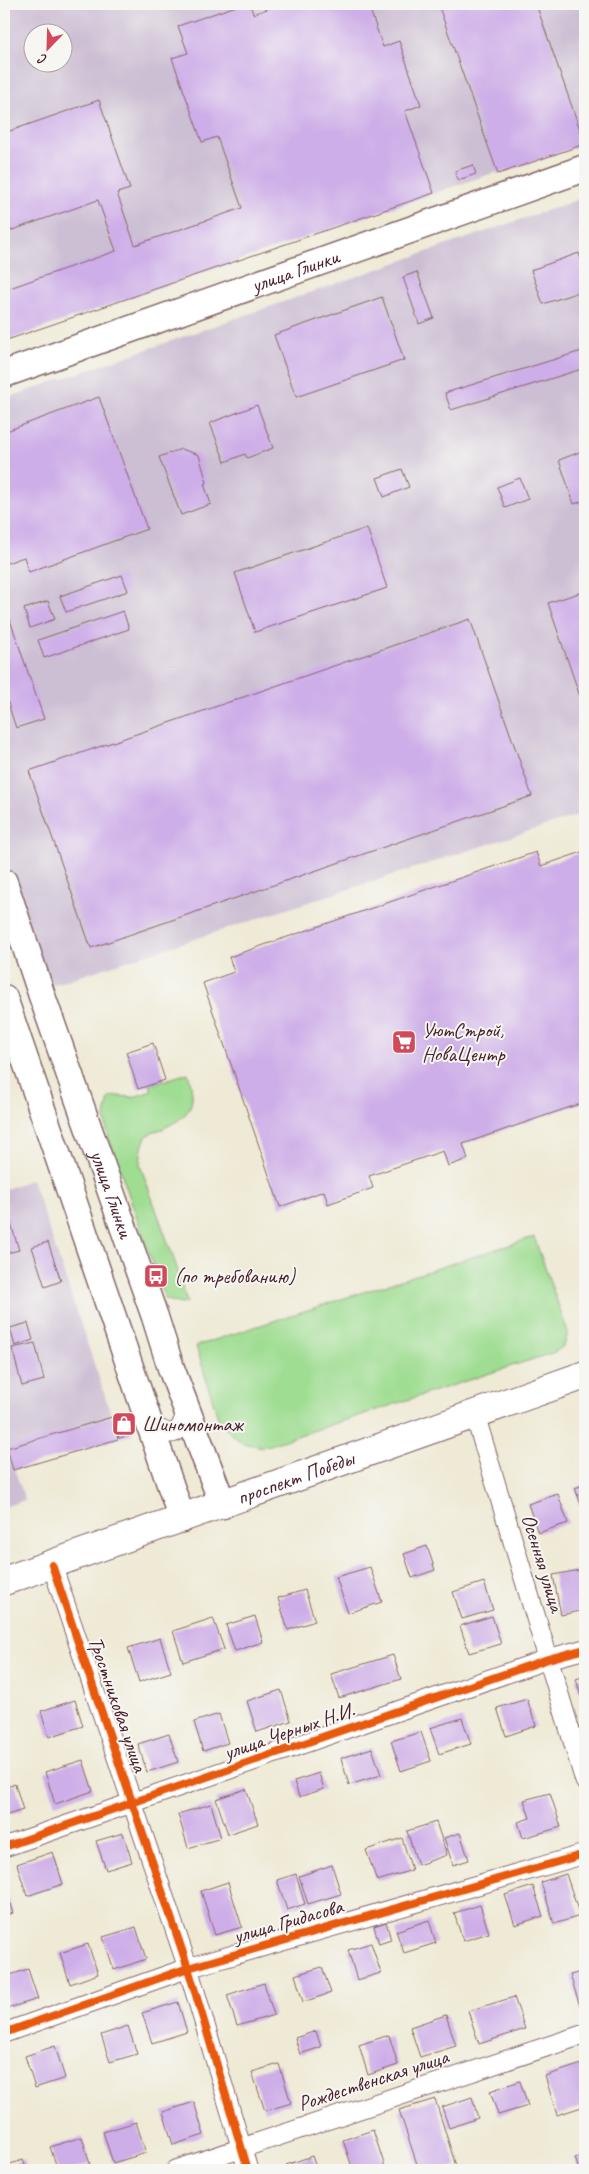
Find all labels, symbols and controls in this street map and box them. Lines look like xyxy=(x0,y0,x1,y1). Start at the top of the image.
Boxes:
north arrow xyxy=(22,22,72,72)
text: С xyxy=(35,50,50,69)
street label: улица Глинки xyxy=(246,243,344,299)
place label: УютСтрой, НоваЦентр xyxy=(422,1017,506,1067)
supermarket icon: УютСтрой, НоваЦентр xyxy=(391,1029,417,1055)
street label: улица Глинки xyxy=(84,1145,140,1243)
bus stop icon: (по требованию) xyxy=(143,1263,169,1289)
place label: (по требованию) xyxy=(174,1263,296,1289)
shop icon: Шиномонтаж xyxy=(111,1411,137,1437)
place label: Шиномонтаж xyxy=(142,1411,245,1437)
street label: проспект Победы xyxy=(233,1444,359,1510)
street label: Осенняя улица xyxy=(516,1511,571,1617)
street label: Тростниковая улица xyxy=(83,1633,154,1777)
street label: улица Черных Н.И. xyxy=(218,1696,359,1766)
street label: улица Гридасова xyxy=(228,1892,347,1950)
street label: Рождественская улица xyxy=(295,2043,453,2117)

